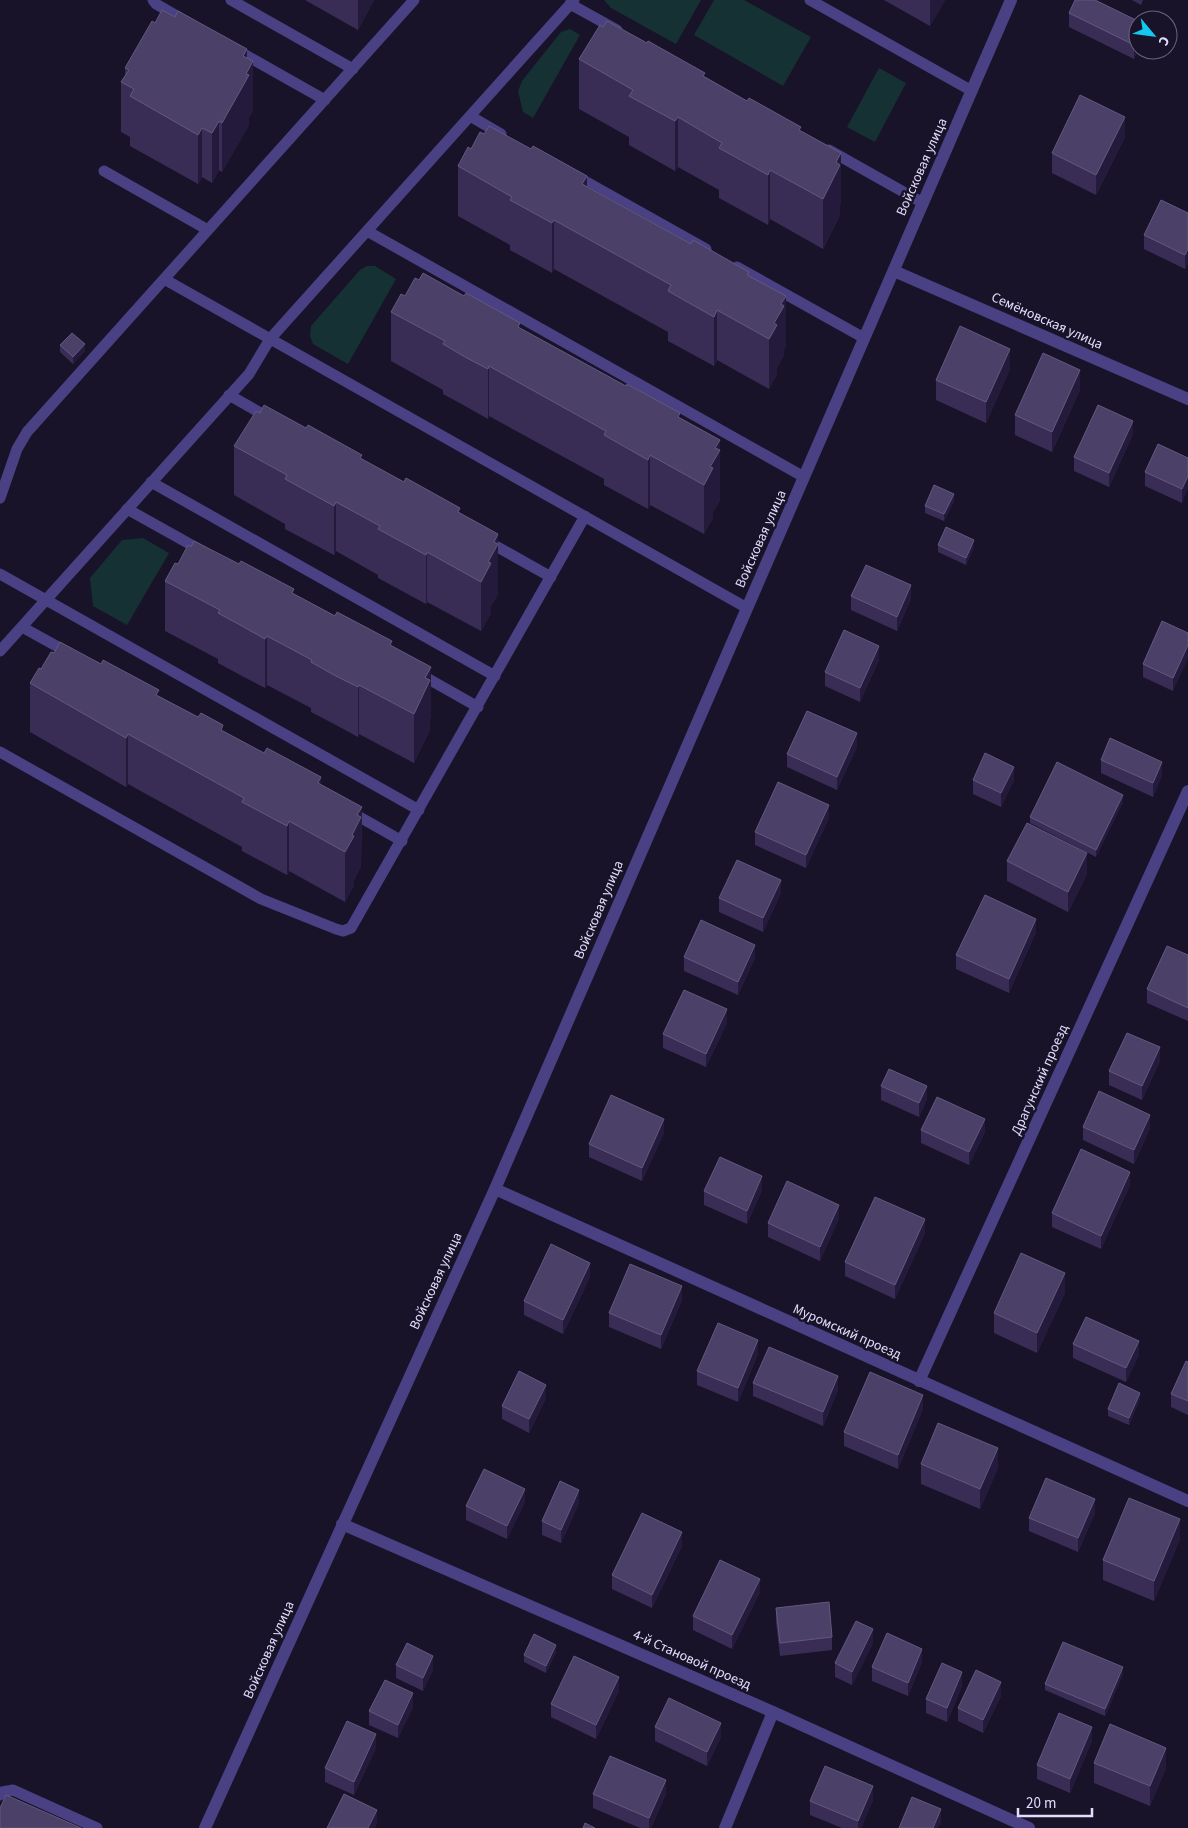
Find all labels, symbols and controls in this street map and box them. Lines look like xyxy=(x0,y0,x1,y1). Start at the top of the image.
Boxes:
north arrow xyxy=(1128,10,1178,60)
text: С xyxy=(1153,32,1174,49)
street label: Войсковая улица xyxy=(891,115,953,219)
street label: Семёновская улица xyxy=(988,287,1106,355)
street label: Войсковая улица xyxy=(730,487,792,591)
street label: Войсковая улица xyxy=(569,858,629,962)
street label: Драгунский проезд xyxy=(1007,1021,1074,1139)
street label: Войсковая улица xyxy=(405,1229,467,1333)
street label: Муромский проезд xyxy=(790,1299,905,1365)
street label: Войсковая улица xyxy=(238,1598,300,1702)
street label: 4-й Становой проезд xyxy=(630,1625,755,1695)
scale bar xyxy=(1018,1786,1092,1818)
text: 20 m xyxy=(1026,1793,1056,1814)

